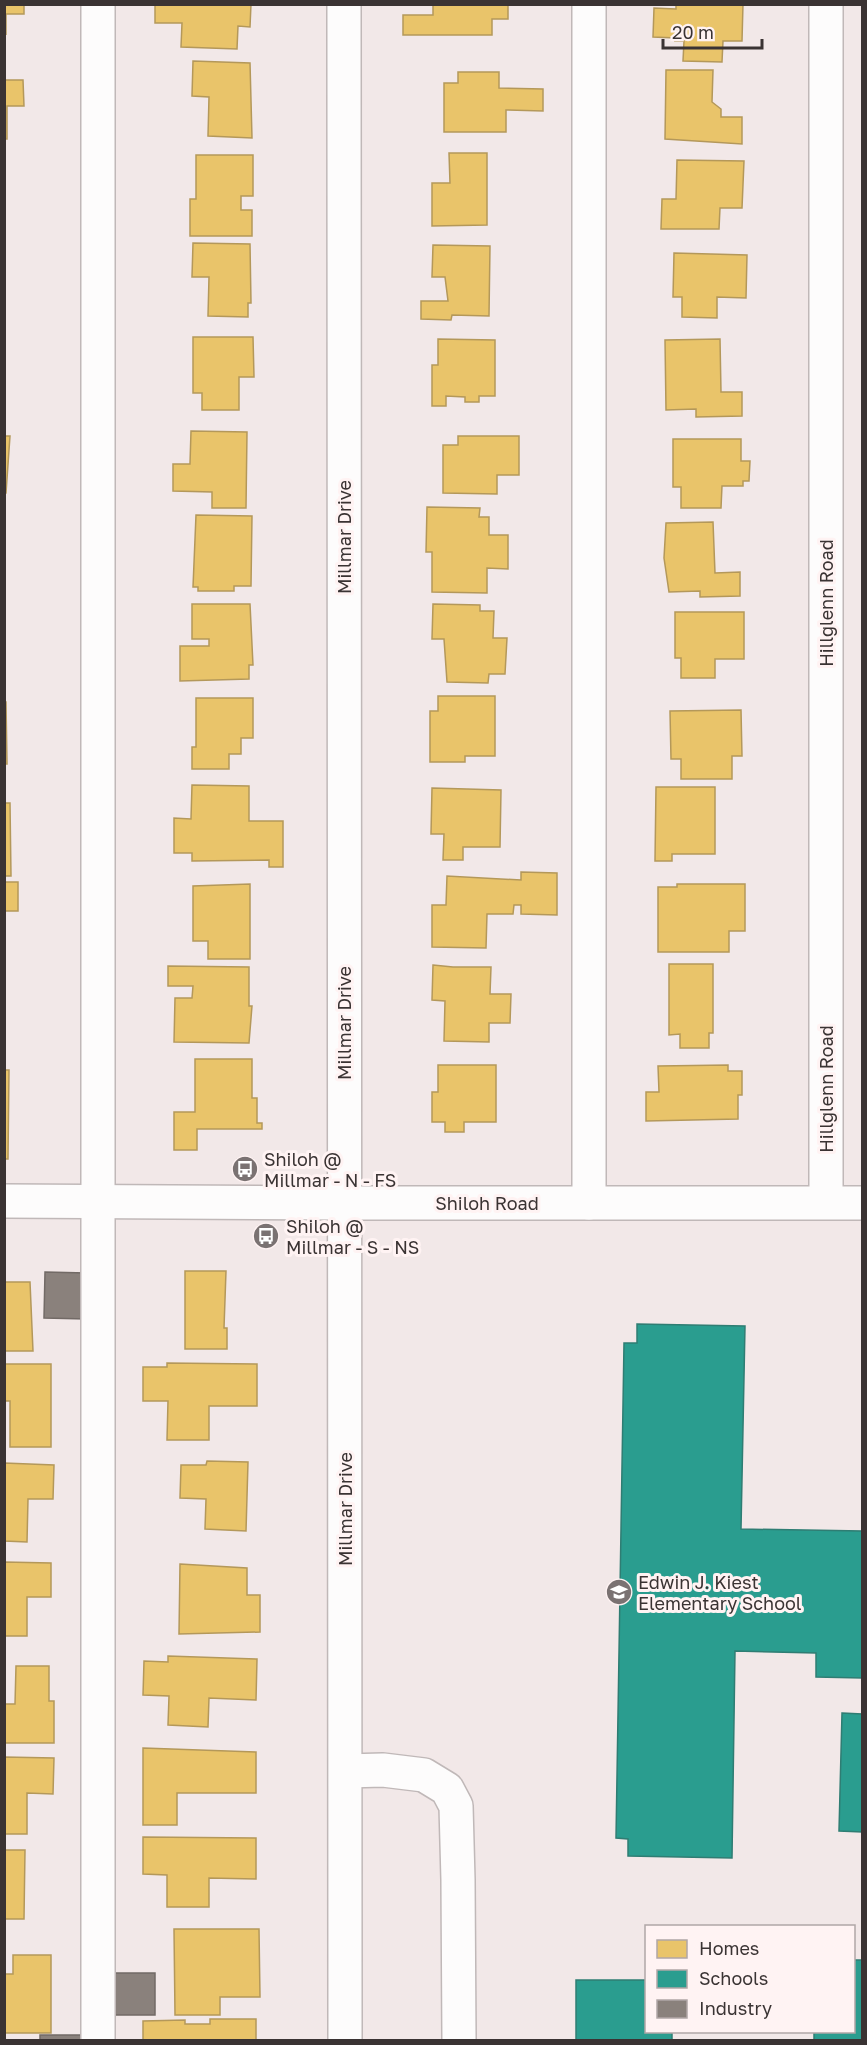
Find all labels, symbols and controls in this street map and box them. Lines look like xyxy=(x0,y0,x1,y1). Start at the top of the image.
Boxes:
scale bar xyxy=(663,12,762,50)
text: 20 m xyxy=(672,21,714,43)
street label: Millmar Drive xyxy=(333,480,355,594)
street label: Hillglenn Road xyxy=(815,539,837,667)
street label: Millmar Drive xyxy=(333,966,355,1080)
street label: Hillglenn Road xyxy=(815,1025,837,1153)
place label: Shiloh @ Millmar - N - FS xyxy=(264,1148,396,1191)
bus stop icon: Shiloh @ Millmar - N - FS xyxy=(230,1154,260,1184)
street label: Shiloh Road xyxy=(435,1192,539,1214)
place label: Shiloh @ Millmar - S - NS xyxy=(286,1215,419,1258)
bus stop icon: Shiloh @ Millmar - S - NS xyxy=(251,1221,281,1251)
street label: Millmar Drive xyxy=(334,1452,356,1566)
place label: Edwin J. Kiest Elementary School xyxy=(638,1571,802,1614)
school or university icon: Edwin J. Kiest Elementary School xyxy=(604,1577,634,1607)
legend xyxy=(645,1925,855,2033)
text: Homes xyxy=(699,1937,759,1959)
text: Schools xyxy=(699,1967,768,1989)
text: Industry xyxy=(699,1997,772,2019)

